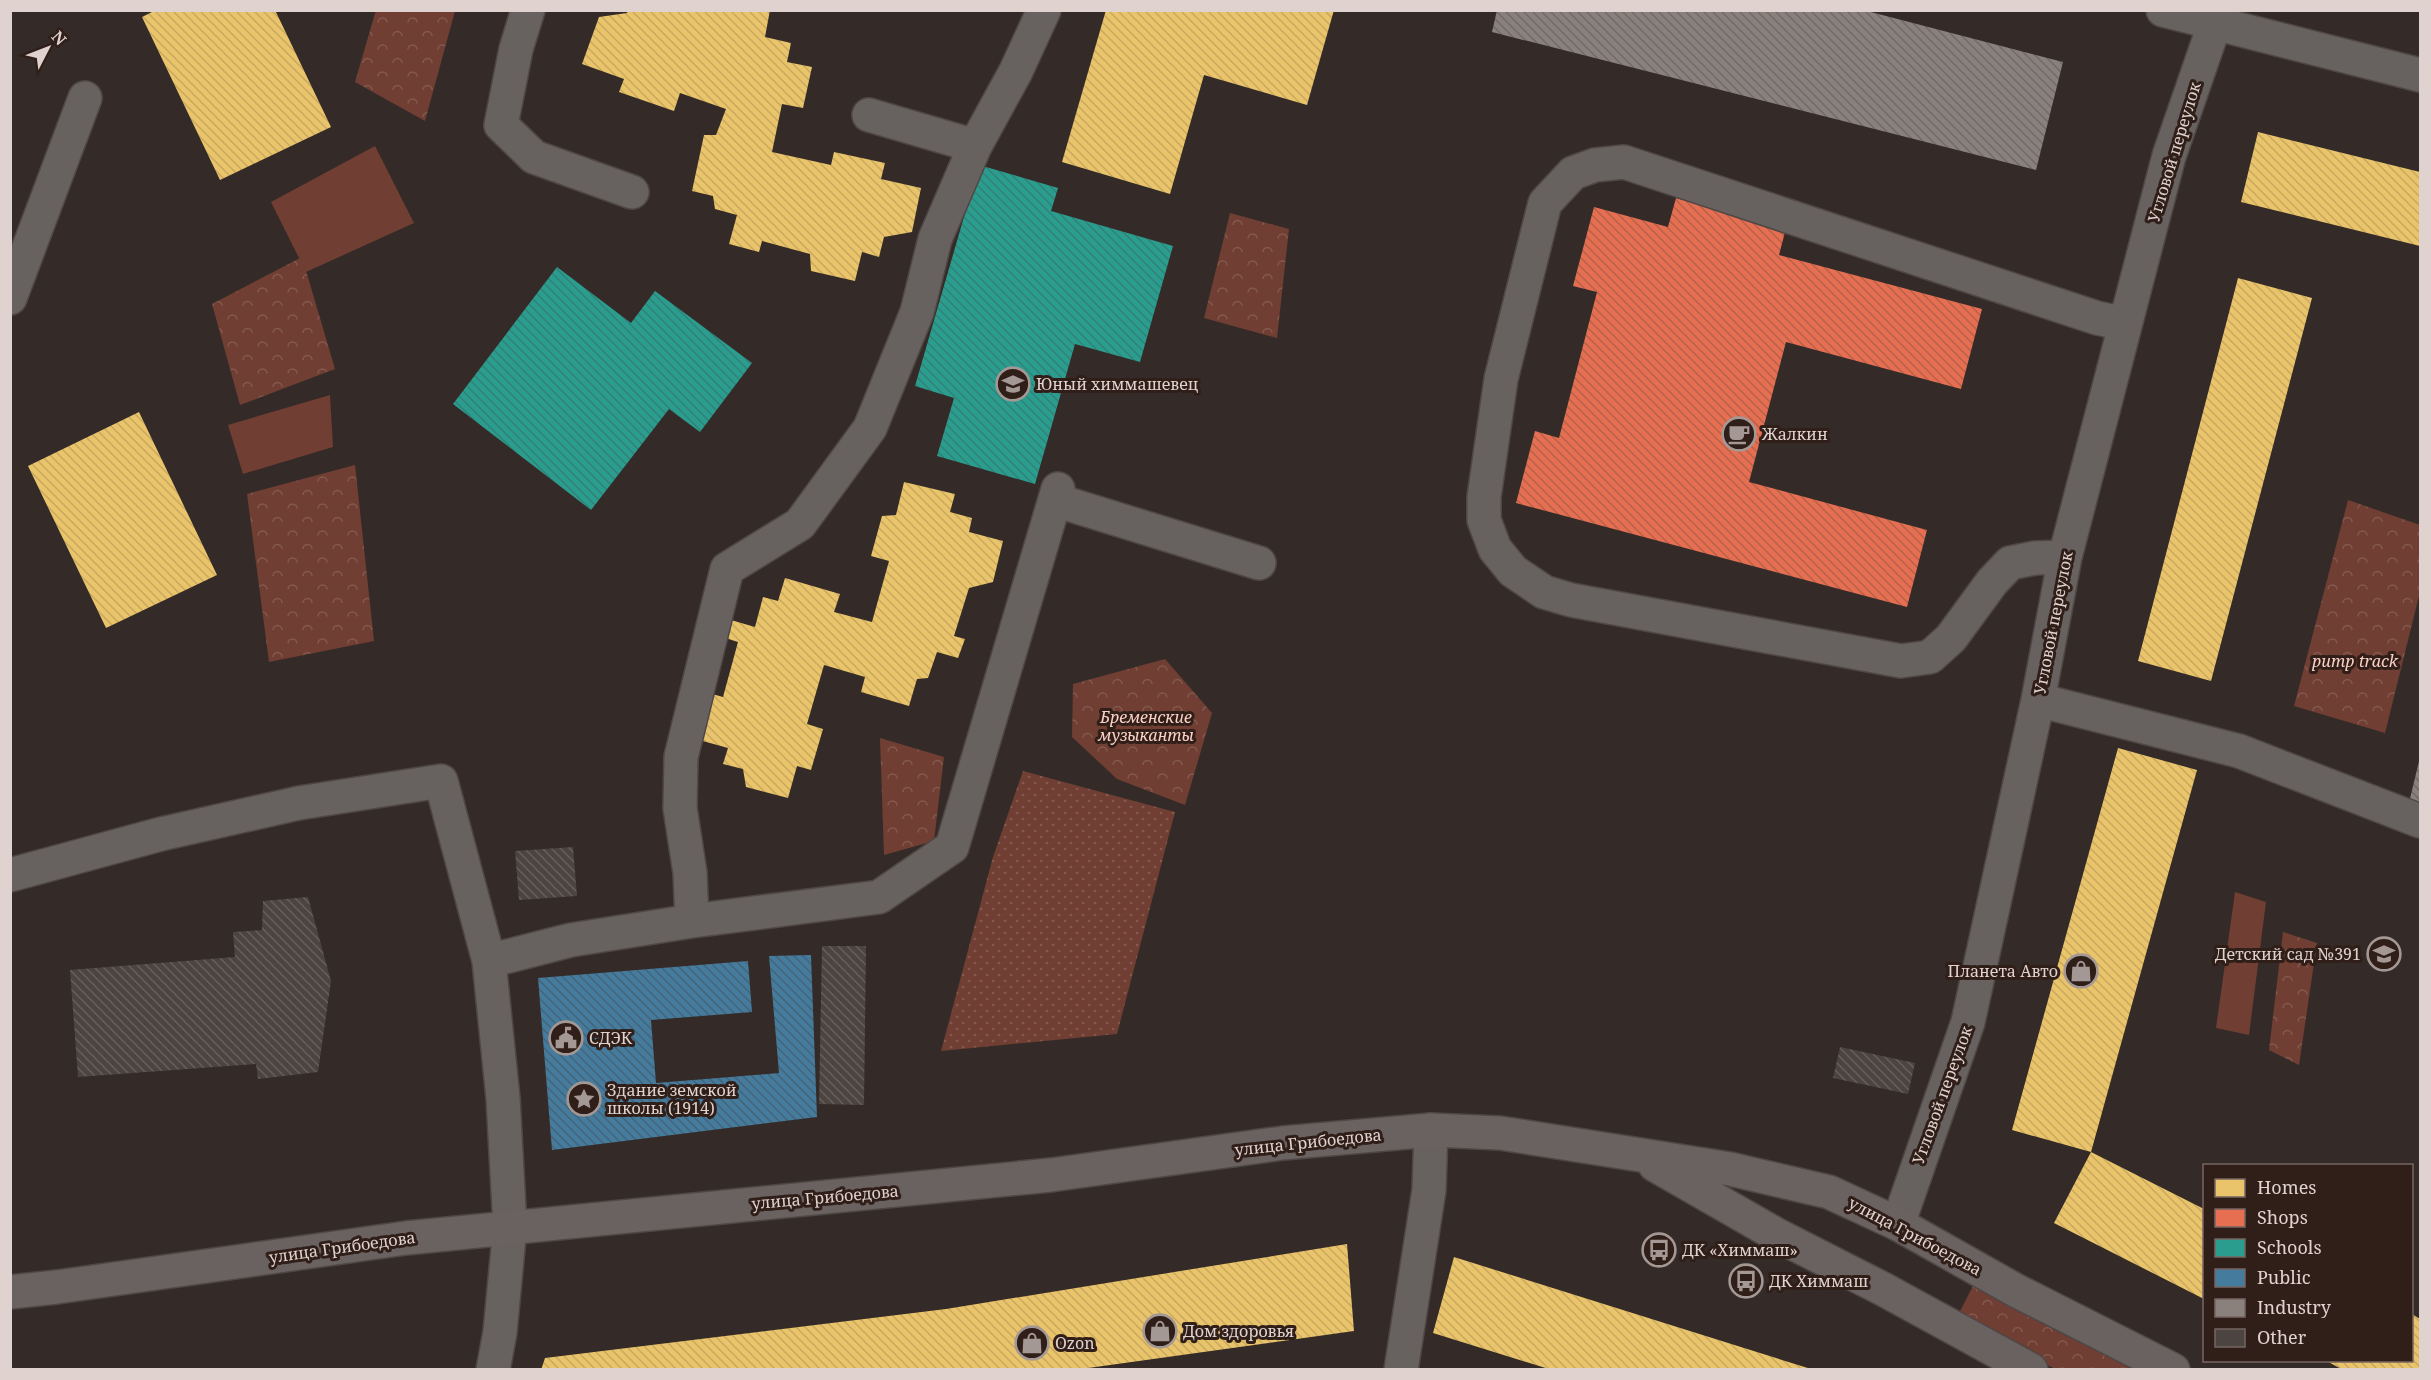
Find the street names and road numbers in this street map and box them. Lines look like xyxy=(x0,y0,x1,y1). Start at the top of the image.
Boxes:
street label: Угловой переулок xyxy=(2142,79,2206,225)
street label: Угловой переулок xyxy=(2028,549,2078,697)
street label: Угловой переулок xyxy=(1907,1022,1977,1167)
street label: улица Грибоедова xyxy=(1233,1123,1383,1161)
street label: улица Грибоедова xyxy=(750,1180,900,1214)
street label: улица Грибоедова xyxy=(1845,1192,1985,1280)
street label: улица Грибоедова xyxy=(267,1226,417,1268)

